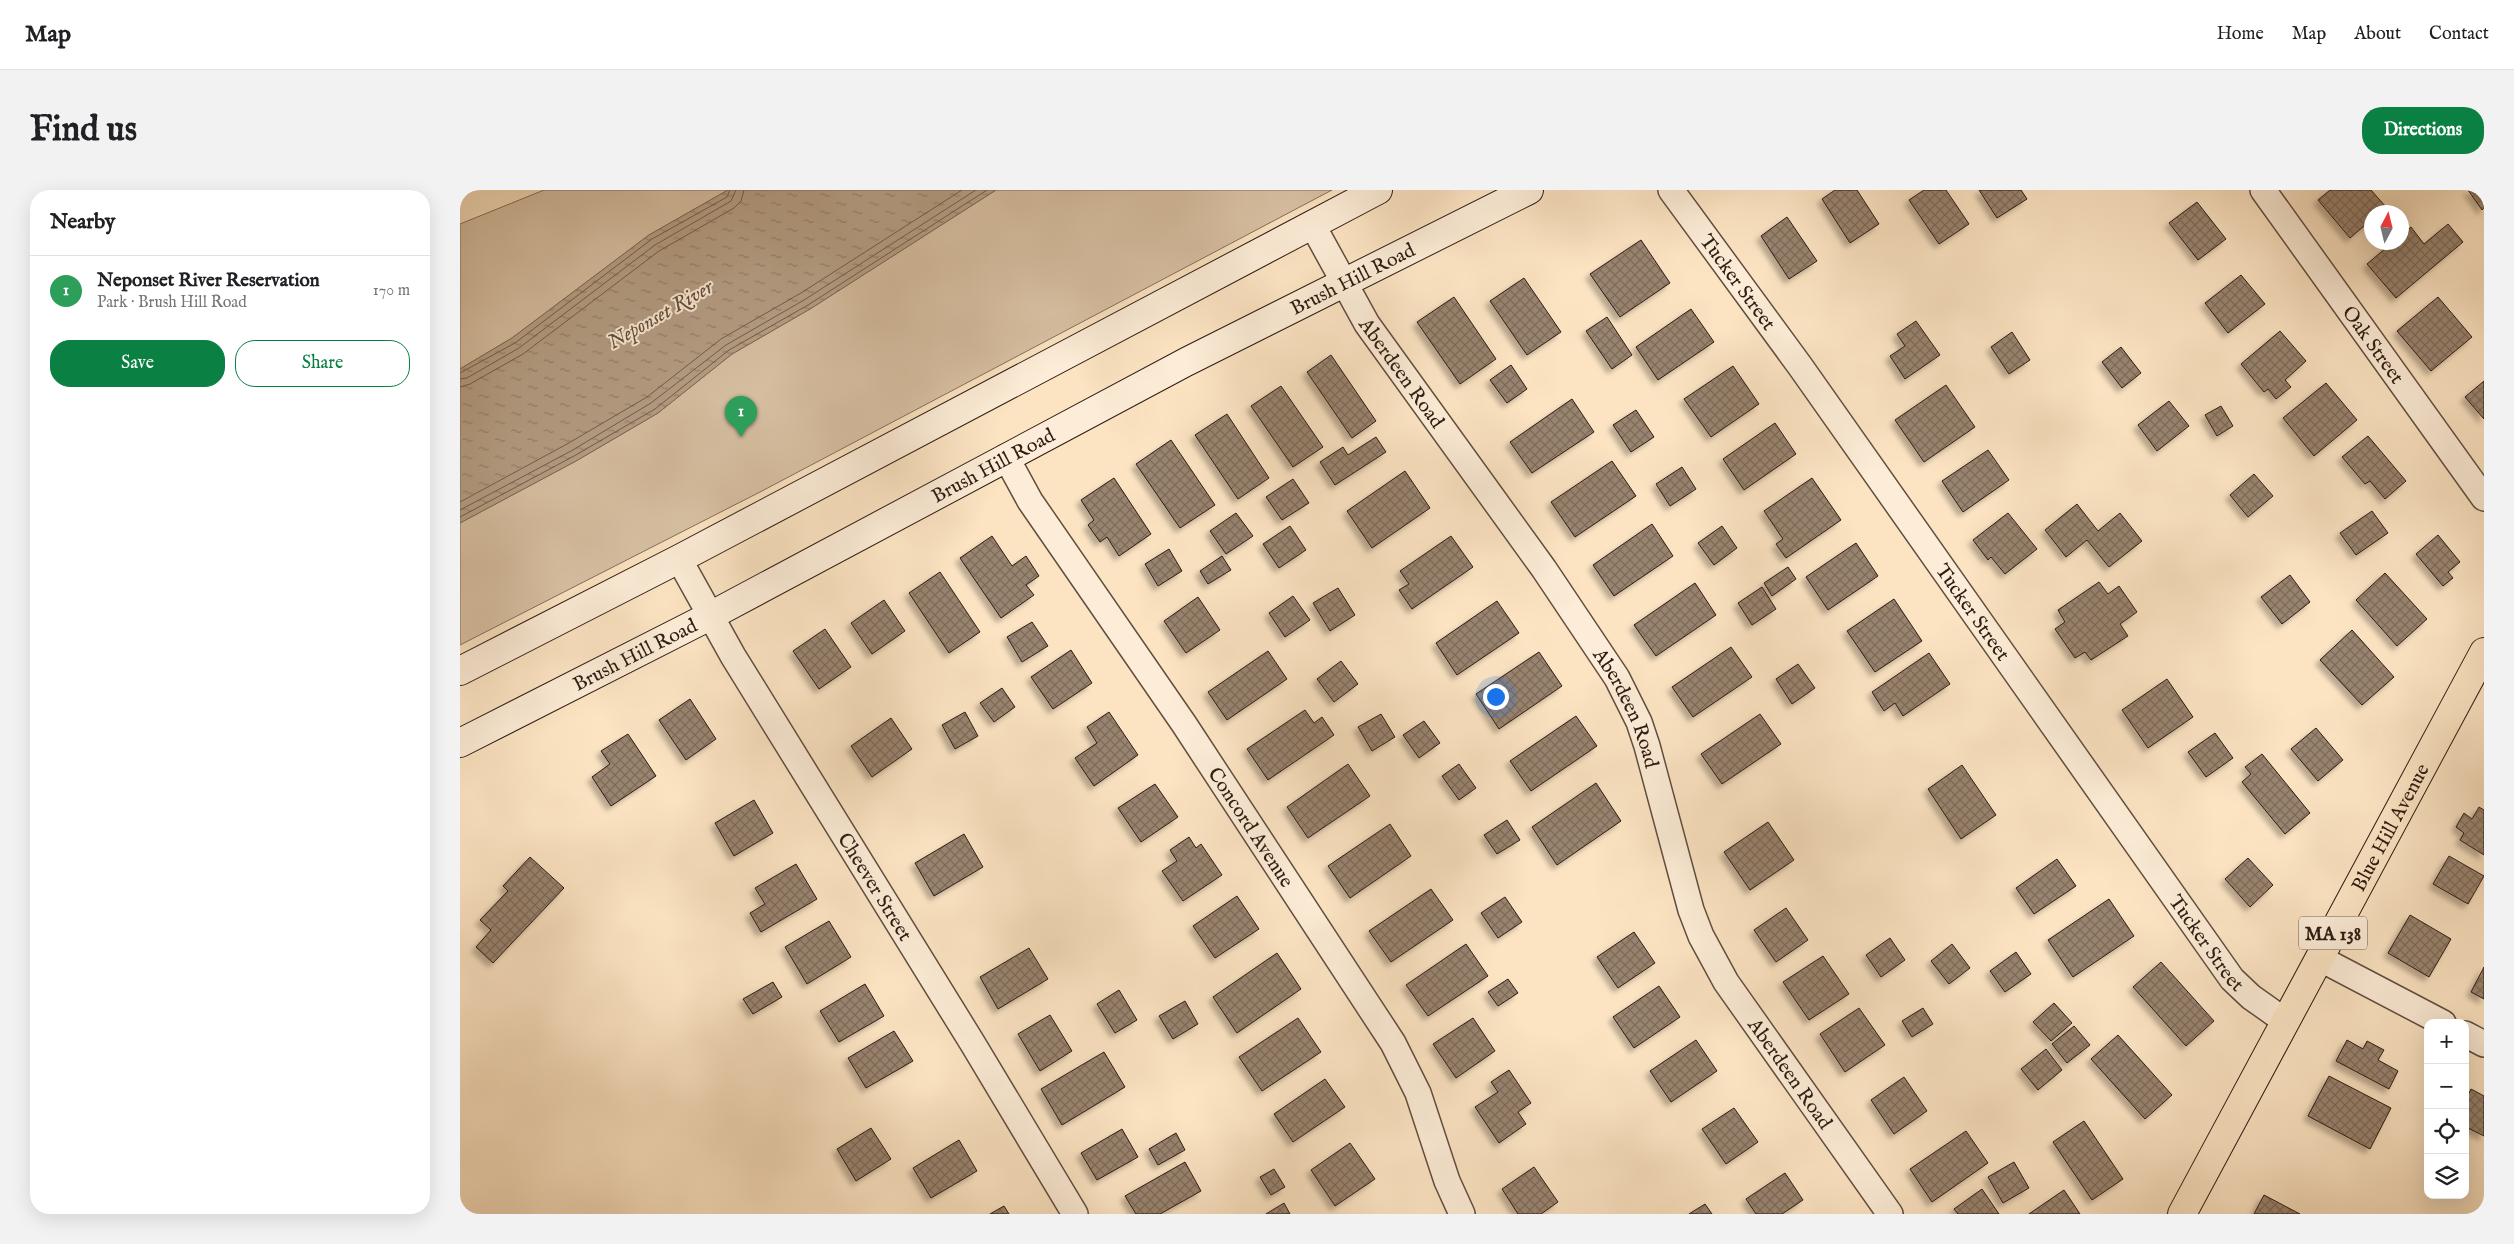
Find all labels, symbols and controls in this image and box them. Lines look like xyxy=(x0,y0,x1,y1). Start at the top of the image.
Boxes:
text: Map xyxy=(25,19,71,50)
text: Home xyxy=(2217,23,2264,46)
text: Map xyxy=(2292,23,2326,46)
text: About xyxy=(2354,23,2401,46)
text: Contact xyxy=(2429,23,2489,46)
button: Directions xyxy=(2362,107,2484,154)
text: Find us xyxy=(30,108,137,153)
north arrow xyxy=(2364,205,2409,250)
text: Nearby xyxy=(50,209,115,236)
street label: Tucker Street xyxy=(1694,230,1781,336)
street label: Brush Hill Road xyxy=(1287,238,1420,322)
text: Neponset River Reservation xyxy=(97,269,320,293)
water label: Neponset River xyxy=(603,274,719,356)
text: 1 xyxy=(63,281,69,301)
text: 170 m xyxy=(373,281,410,301)
text: Park · Brush Hill Road xyxy=(97,293,247,313)
street label: Oak Street xyxy=(2336,301,2409,389)
street label: Aberdeen Road xyxy=(1352,313,1449,434)
button: Save xyxy=(50,340,225,387)
button: Share xyxy=(235,340,410,387)
pin: 1 xyxy=(725,396,757,437)
street label: Brush Hill Road xyxy=(928,423,1060,509)
street label: Tucker Street xyxy=(1929,559,2015,666)
street label: Brush Hill Road xyxy=(569,613,702,698)
street label: Aberdeen Road xyxy=(1586,643,1663,771)
your location xyxy=(1483,684,1509,710)
street label: Blue Hill Avenue xyxy=(2347,760,2436,896)
street label: Concord Avenue xyxy=(1202,763,1299,892)
street label: Cheever Street xyxy=(831,828,917,946)
street label: Tucker Street xyxy=(2163,890,2249,998)
road number: MA 138 xyxy=(2299,916,2367,950)
street label: Aberdeen Road xyxy=(1741,1013,1837,1135)
map controls xyxy=(2424,1019,2469,1199)
button: + xyxy=(2424,1019,2469,1064)
button: − xyxy=(2424,1064,2469,1109)
button: locate xyxy=(2424,1109,2469,1154)
button: layers xyxy=(2424,1154,2469,1199)

